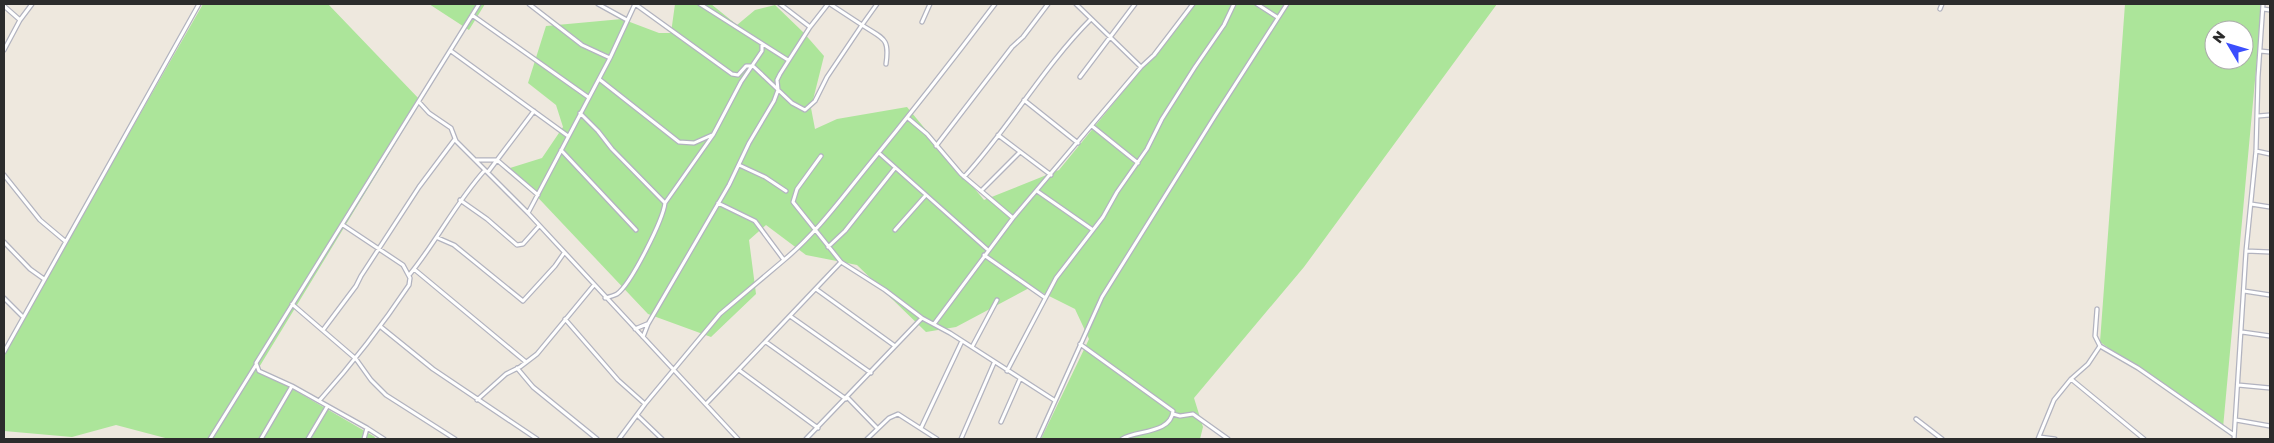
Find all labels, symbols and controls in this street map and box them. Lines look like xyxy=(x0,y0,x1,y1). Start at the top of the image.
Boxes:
north arrow xyxy=(2204,20,2254,70)
text: N xyxy=(2208,27,2228,46)

